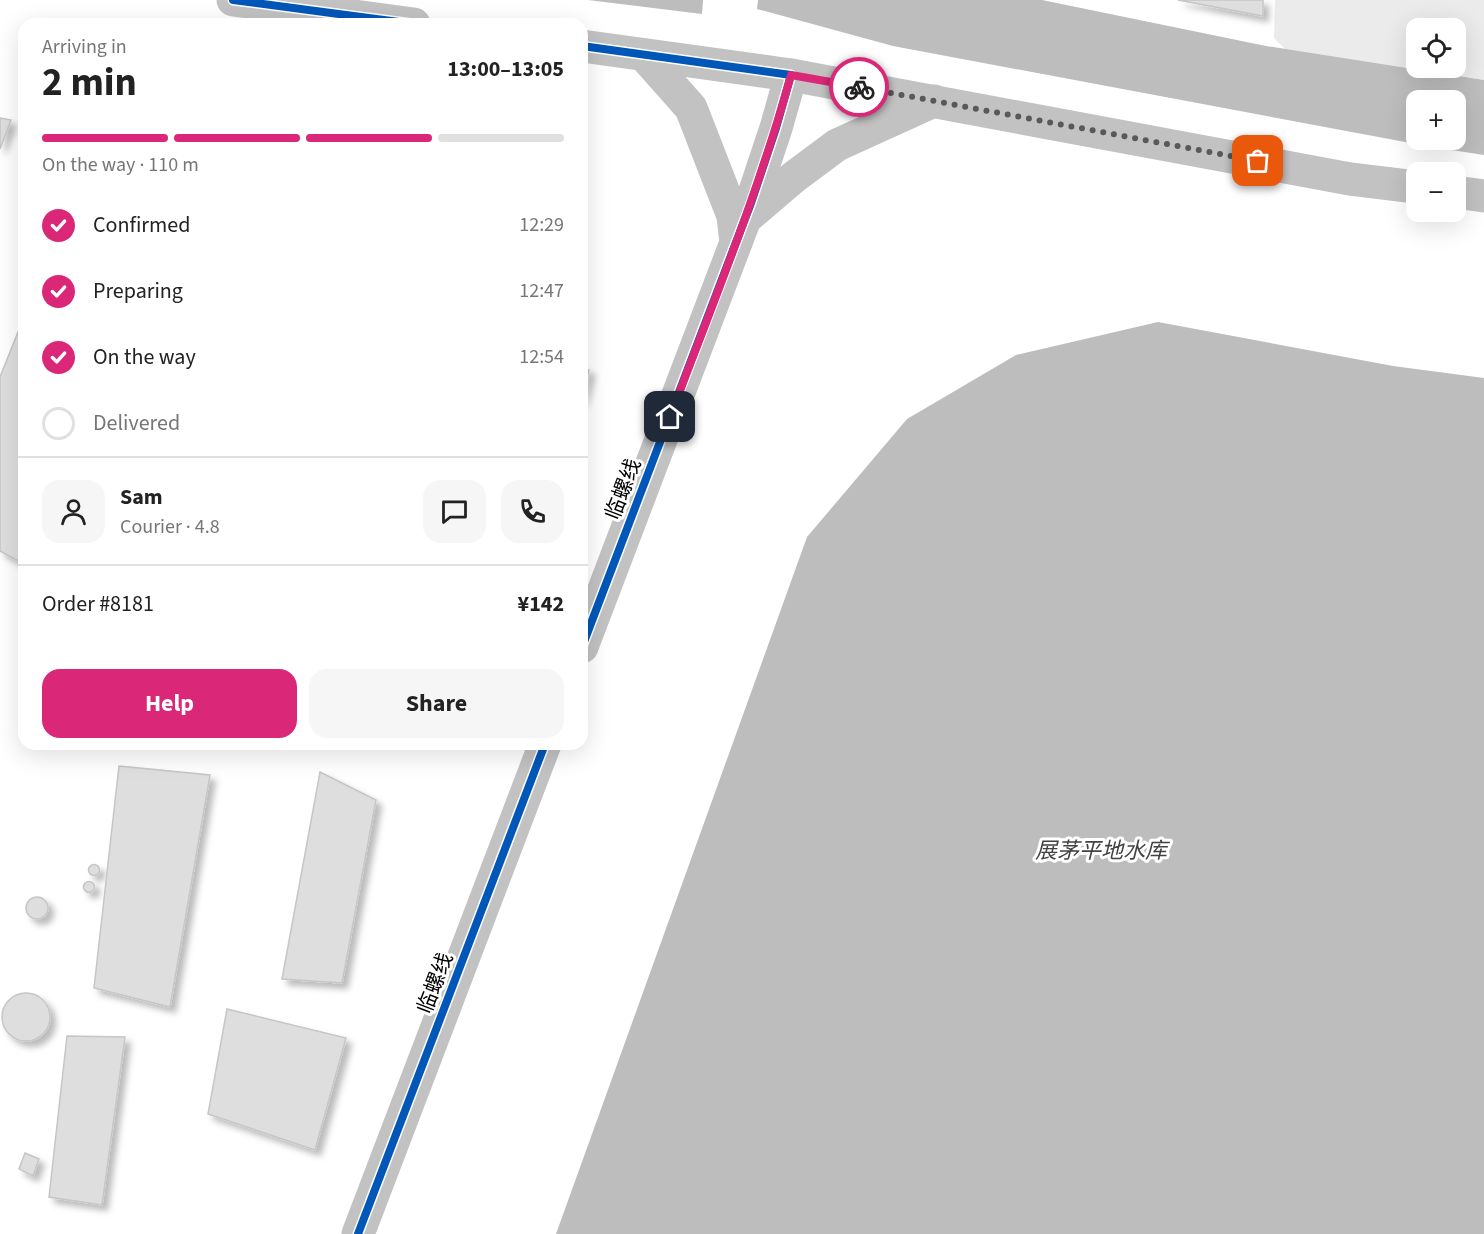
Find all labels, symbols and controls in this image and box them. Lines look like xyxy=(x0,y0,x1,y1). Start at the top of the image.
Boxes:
map controls xyxy=(1406,18,1466,222)
button: locate xyxy=(1406,18,1466,78)
text: Arriving in xyxy=(42,33,127,61)
text: 13:00–13:05 xyxy=(447,53,564,85)
text: 2 min xyxy=(42,55,137,111)
courier xyxy=(829,57,889,117)
icon: bike xyxy=(843,71,876,104)
button: + xyxy=(1406,90,1466,150)
pin xyxy=(1232,135,1283,186)
icon: bag xyxy=(1241,144,1274,177)
text: On the way · 110 m xyxy=(42,151,199,179)
button: − xyxy=(1406,162,1466,222)
icon: check xyxy=(42,209,75,242)
text: Confirmed xyxy=(93,209,190,241)
text: 12:29 xyxy=(519,211,564,239)
icon: check xyxy=(42,275,75,308)
text: Preparing xyxy=(93,275,183,307)
text: 12:47 xyxy=(519,277,564,305)
icon: check xyxy=(42,341,75,374)
text: On the way xyxy=(93,341,196,373)
text: 12:54 xyxy=(519,343,564,371)
pin xyxy=(644,391,695,442)
icon: home xyxy=(653,400,686,433)
text: Delivered xyxy=(93,407,180,439)
street label: 临螺线 xyxy=(598,454,648,524)
button: person xyxy=(42,480,105,543)
button: chat xyxy=(423,480,486,543)
button: phone xyxy=(501,480,564,543)
text: Sam xyxy=(120,481,163,513)
text: Courier · 4.8 xyxy=(120,513,220,541)
text: Order #8181 xyxy=(42,588,154,620)
text: ¥142 xyxy=(518,588,564,620)
button: Help xyxy=(42,669,297,738)
button: Share xyxy=(309,669,564,738)
water label: 展茅平地水库 xyxy=(1035,835,1171,867)
street label: 临螺线 xyxy=(410,948,460,1018)

